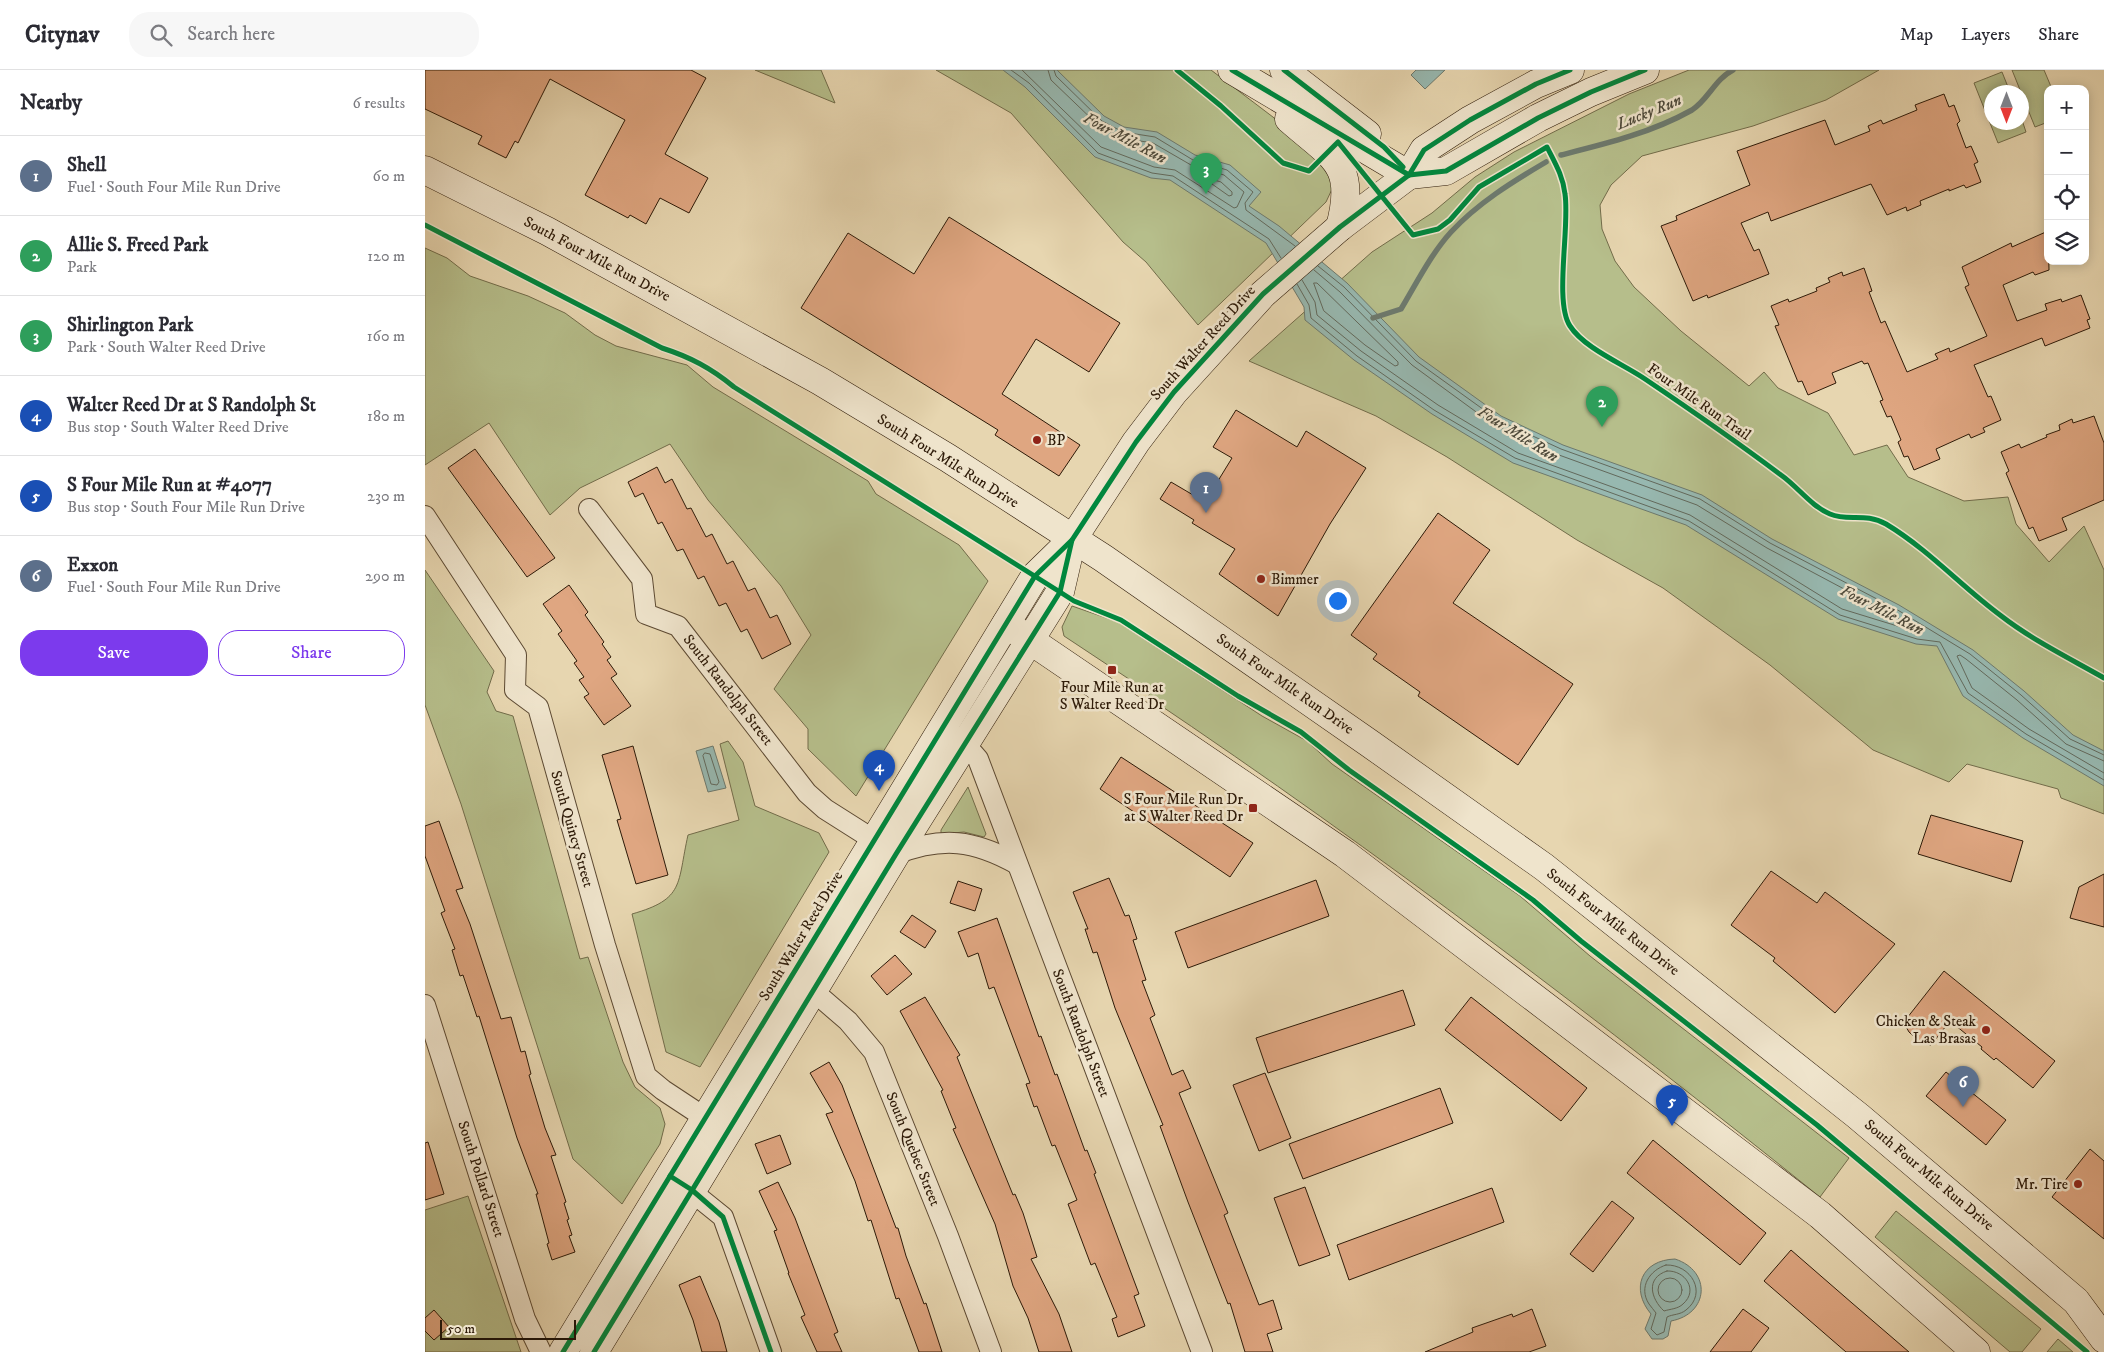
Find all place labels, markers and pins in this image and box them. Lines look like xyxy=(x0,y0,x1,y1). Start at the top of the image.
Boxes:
pin: 3 xyxy=(1190,153,1222,194)
pin: 2 xyxy=(1586,386,1618,427)
place label: BP xyxy=(1047,431,1065,450)
marker: BP xyxy=(1031,434,1043,446)
pin: 1 xyxy=(1190,472,1222,513)
place label: Bimmer xyxy=(1271,570,1319,589)
marker: Bimmer xyxy=(1255,573,1267,585)
marker: Four Mile Run at S Walter Reed Dr xyxy=(1106,664,1118,676)
place label: Four Mile Run at S Walter Reed Dr xyxy=(1060,678,1165,714)
pin: 4 xyxy=(863,750,895,791)
place label: S Four Mile Run Dr at S Walter Reed Dr xyxy=(1123,790,1243,826)
marker: S Four Mile Run Dr at S Walter Reed Dr xyxy=(1247,802,1259,814)
place label: Chicken & Steak Las Brasas xyxy=(1876,1012,1977,1048)
marker: Chicken & Steak Las Brasas xyxy=(1980,1024,1992,1036)
pin: 6 xyxy=(1947,1066,1979,1107)
pin: 5 xyxy=(1656,1085,1688,1126)
place label: Mr. Tire xyxy=(2015,1175,2068,1194)
marker: Mr. Tire xyxy=(2072,1178,2084,1190)

